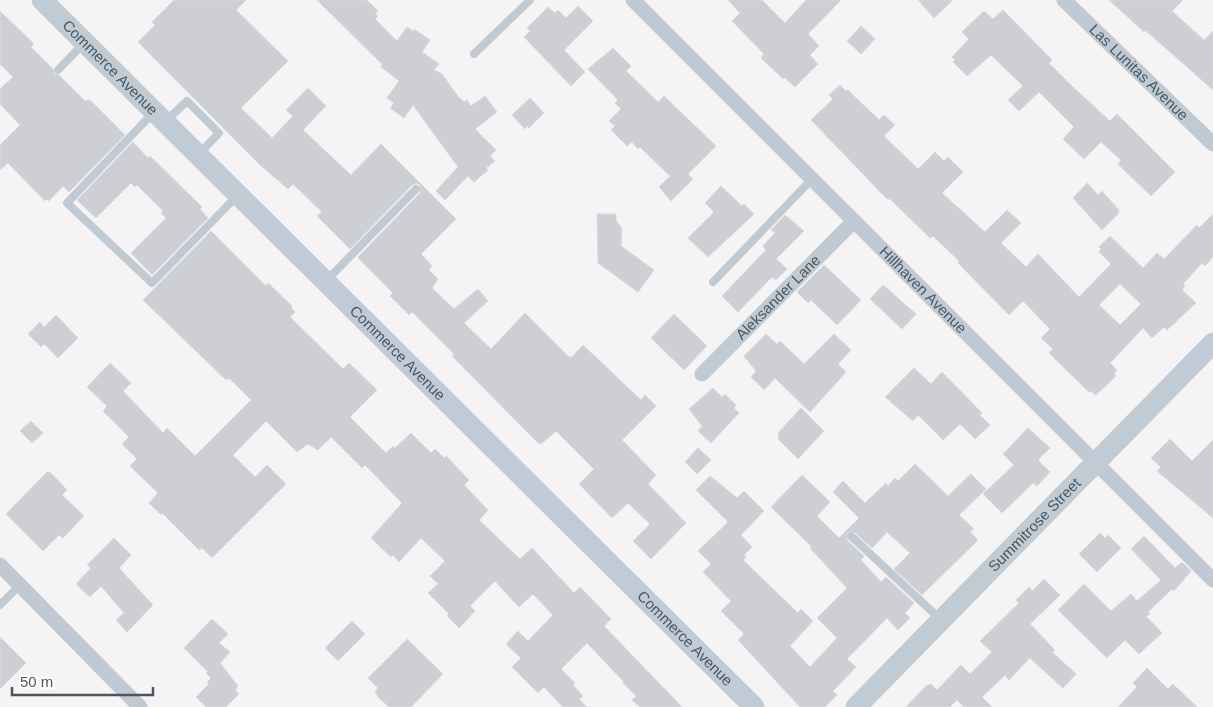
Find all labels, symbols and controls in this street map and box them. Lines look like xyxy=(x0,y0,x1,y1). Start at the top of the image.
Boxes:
street label: Commerce Avenue xyxy=(59,16,162,118)
street label: Las Lunitas Avenue xyxy=(1086,20,1192,123)
street label: Hillhaven Avenue xyxy=(876,243,970,336)
street label: Aleksander Lane xyxy=(732,251,823,343)
street label: Commerce Avenue xyxy=(347,302,449,404)
street label: Summitrose Street xyxy=(985,474,1084,575)
street label: Commerce Avenue xyxy=(634,587,736,689)
scale bar xyxy=(12,664,154,696)
text: 50 m xyxy=(20,673,53,690)

